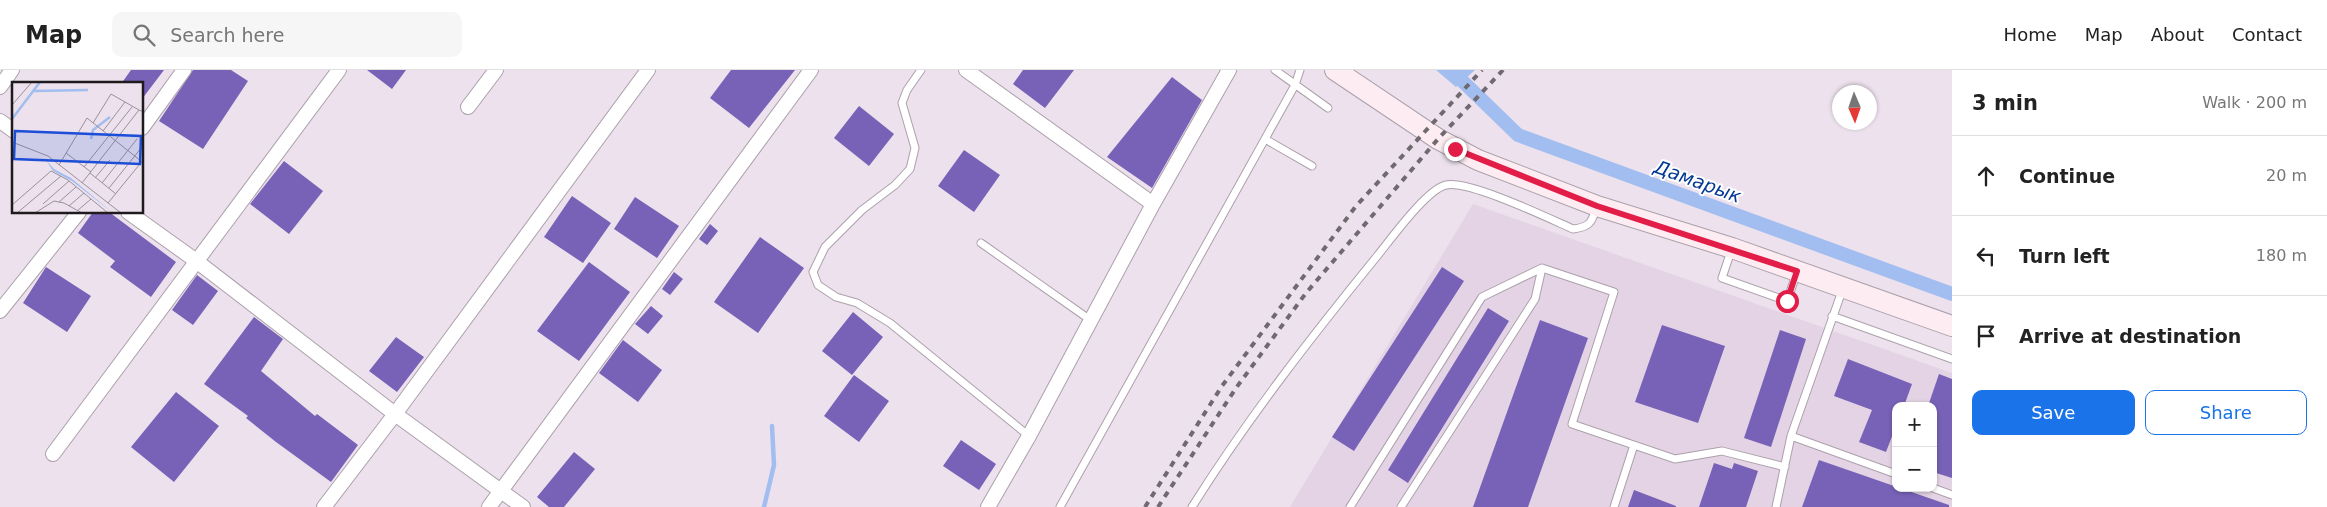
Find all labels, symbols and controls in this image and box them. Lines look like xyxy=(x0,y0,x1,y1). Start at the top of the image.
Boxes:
search box xyxy=(112,12,462,57)
text: Map xyxy=(25,21,82,49)
icon: search xyxy=(130,21,158,49)
text: Search here xyxy=(170,24,284,46)
text: Home xyxy=(2004,24,2057,45)
text: Map xyxy=(2085,24,2123,45)
text: About xyxy=(2151,24,2204,45)
text: Contact xyxy=(2232,24,2302,45)
inset map xyxy=(12,82,144,214)
north arrow xyxy=(1832,85,1877,130)
text: 3 min xyxy=(1972,91,2038,115)
text: Walk · 200 m xyxy=(2202,93,2307,112)
route end xyxy=(1444,138,1467,161)
water label: Дамарык xyxy=(1651,155,1745,207)
icon: ahead xyxy=(1972,162,2000,190)
text: Continue xyxy=(2019,165,2115,187)
text: 20 m xyxy=(2266,166,2307,185)
icon: left xyxy=(1972,242,2000,270)
text: Turn left xyxy=(2019,245,2110,267)
text: 180 m xyxy=(2256,246,2307,265)
route start xyxy=(1776,290,1799,313)
icon: arrive xyxy=(1972,322,2000,350)
text: Arrive at destination xyxy=(2019,325,2241,347)
button: Save xyxy=(1972,390,2135,435)
button: Share xyxy=(2145,390,2307,435)
map controls xyxy=(1892,402,1937,492)
button: + xyxy=(1892,402,1937,447)
button: − xyxy=(1892,447,1937,492)

